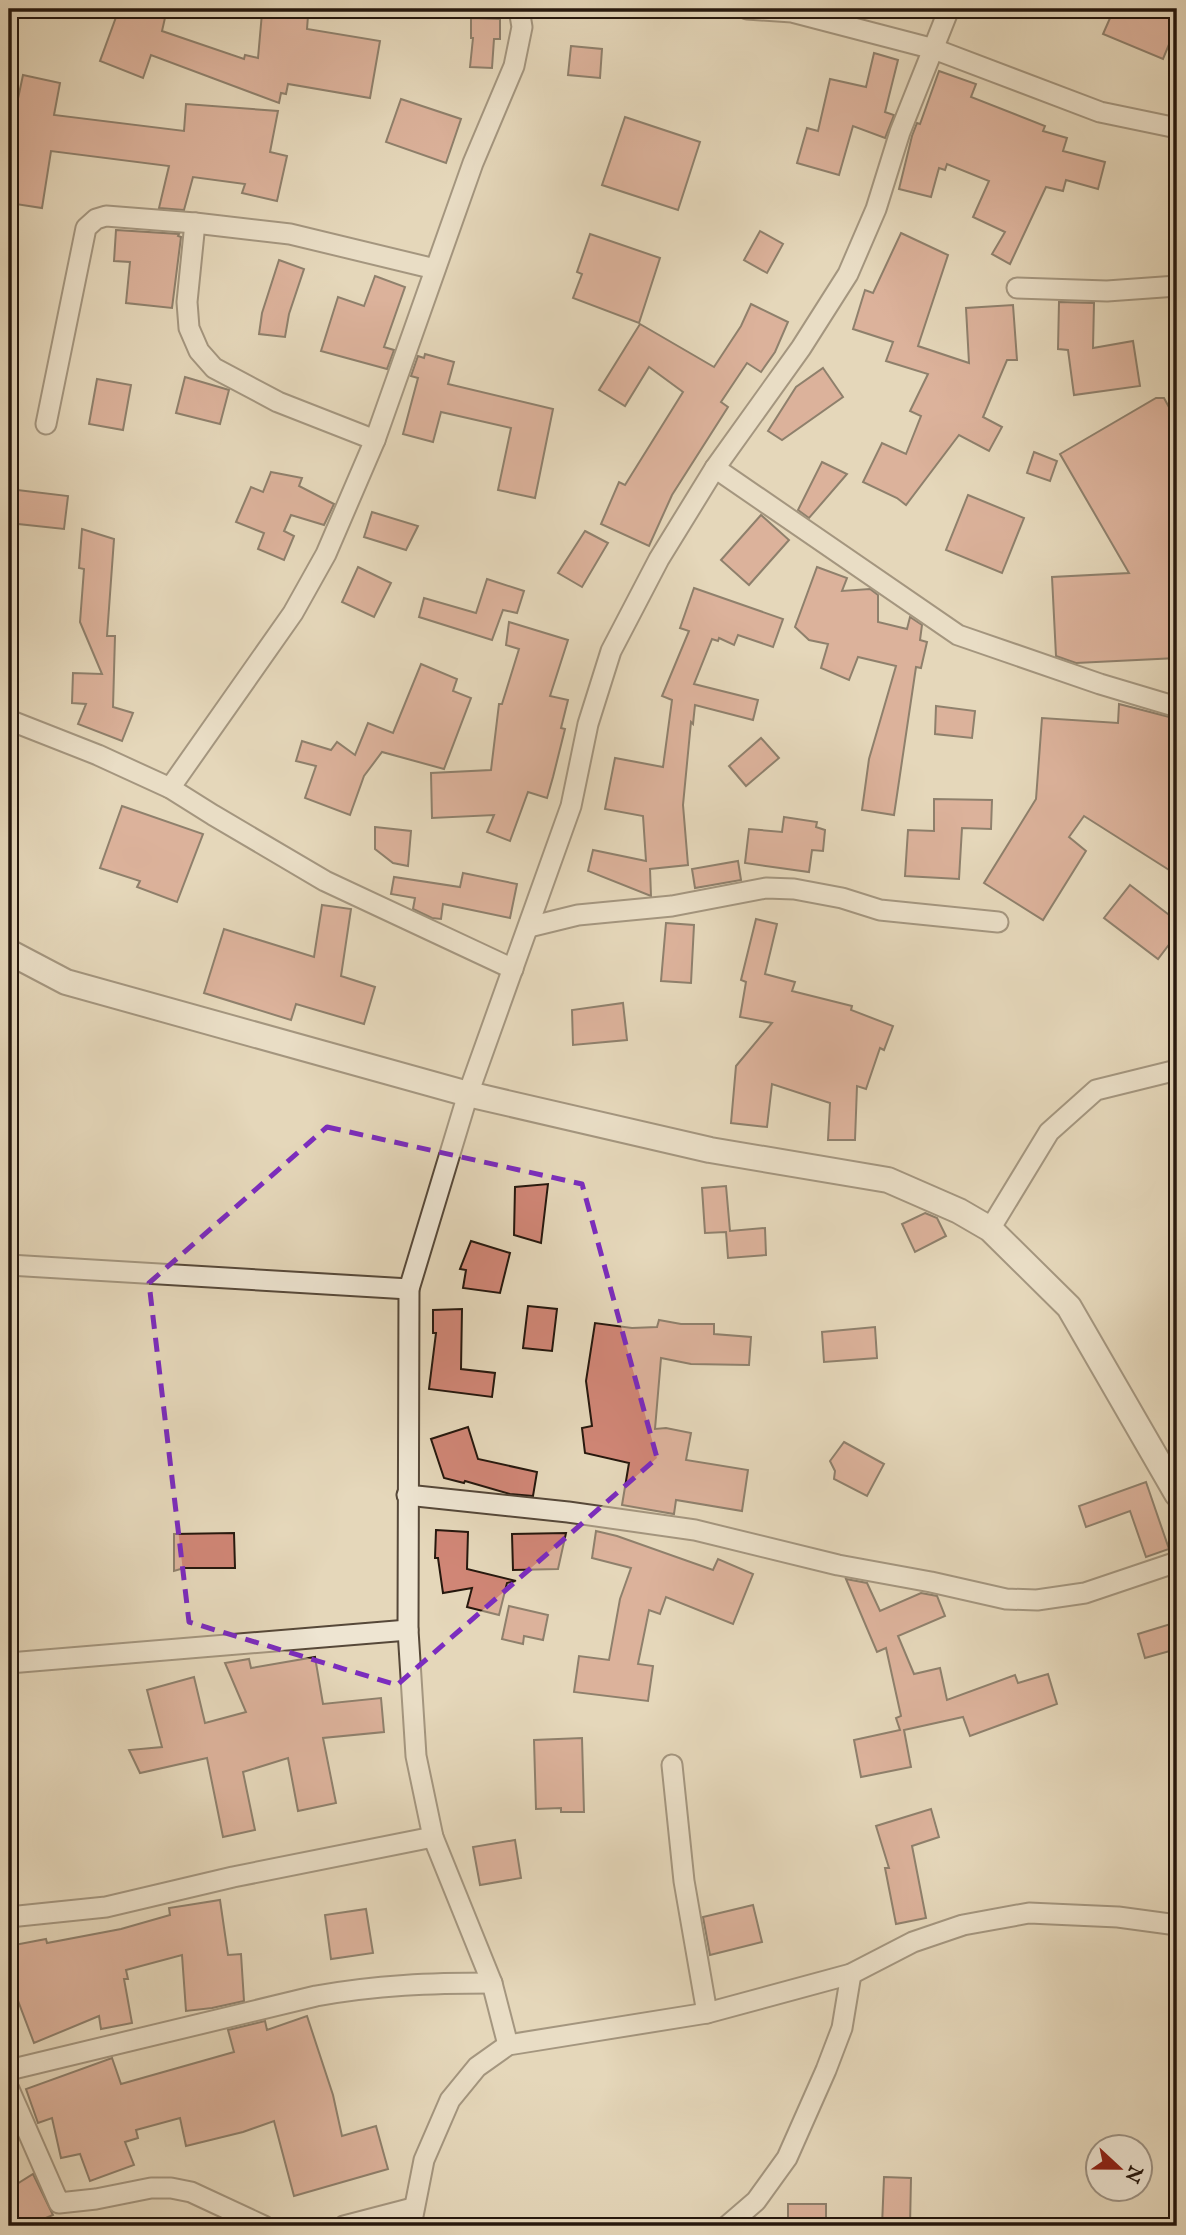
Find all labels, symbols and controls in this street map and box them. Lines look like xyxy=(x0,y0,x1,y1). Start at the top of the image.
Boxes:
north arrow xyxy=(1084,2134,1154,2204)
text: N xyxy=(1118,2161,1147,2186)

